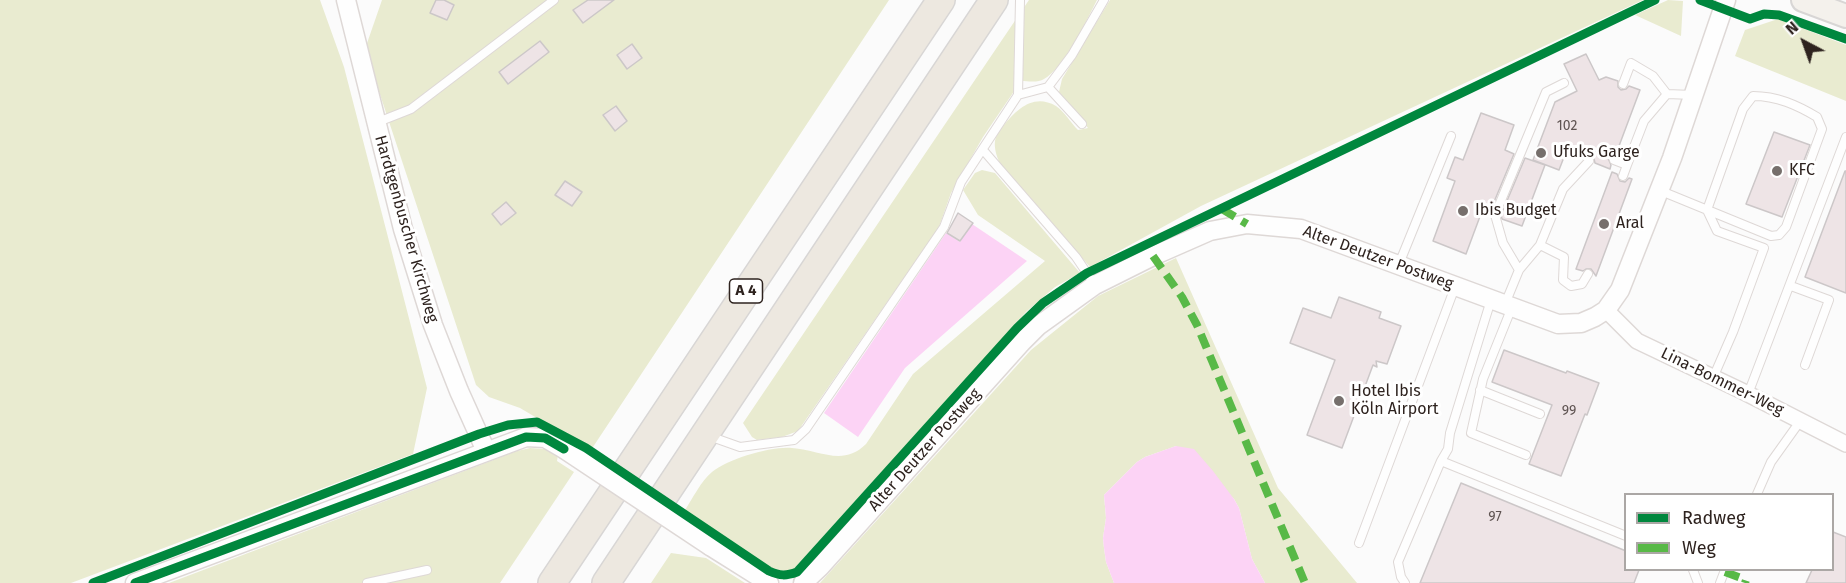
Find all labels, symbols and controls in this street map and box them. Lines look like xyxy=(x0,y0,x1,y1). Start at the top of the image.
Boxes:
north arrow xyxy=(1774,12,1834,72)
text: N xyxy=(1782,17,1802,39)
house number: 102 xyxy=(1557,118,1577,134)
street label: Hardtgenbuscher Kirchweg xyxy=(370,133,442,325)
place label: Ufuks Garge xyxy=(1553,143,1640,163)
marker: Ufuks Garge xyxy=(1534,146,1548,160)
place label: KFC xyxy=(1789,161,1815,181)
marker: KFC xyxy=(1770,164,1784,178)
place label: Ibis Budget xyxy=(1475,201,1557,221)
marker: Ibis Budget xyxy=(1456,204,1470,218)
place label: Aral xyxy=(1616,214,1644,234)
marker: Aral xyxy=(1597,217,1611,231)
street label: Alter Deutzer Postweg xyxy=(1300,222,1456,294)
road number: A 4 xyxy=(730,279,762,303)
street label: Lina-Bommer-Weg xyxy=(1657,344,1787,420)
place label: Hotel Ibis Köln Airport xyxy=(1351,382,1439,420)
street label: Alter Deutzer Postweg xyxy=(865,385,985,515)
marker: Hotel Ibis Köln Airport xyxy=(1332,394,1346,408)
house number: 99 xyxy=(1562,403,1576,419)
legend xyxy=(1624,493,1834,571)
text: Radweg xyxy=(1682,507,1745,529)
house number: 97 xyxy=(1488,509,1502,525)
text: Weg xyxy=(1682,537,1716,559)

